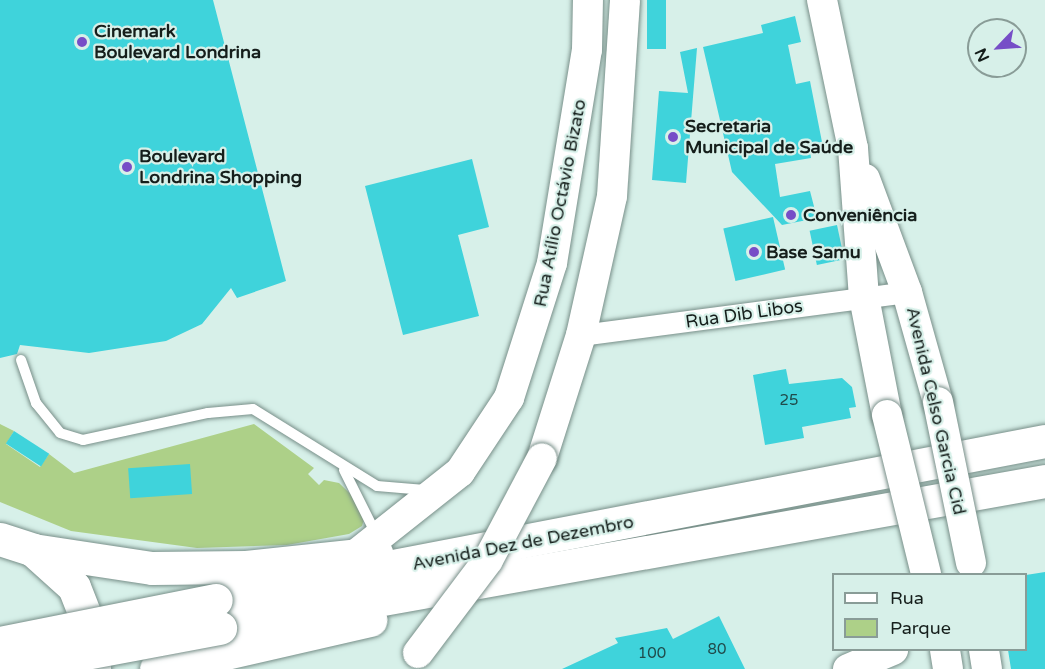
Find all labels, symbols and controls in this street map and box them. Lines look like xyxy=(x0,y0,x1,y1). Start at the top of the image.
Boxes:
north arrow xyxy=(967,18,1027,78)
place label: Cinemark Boulevard Londrina xyxy=(94,21,261,63)
marker: Cinemark Boulevard Londrina xyxy=(75,35,89,49)
text: N xyxy=(971,45,994,65)
street label: Rua Atílio Octávio Bizato xyxy=(529,97,591,309)
place label: Secretaria Municipal de Saúde xyxy=(685,116,853,158)
marker: Secretaria Municipal de Saúde xyxy=(666,130,680,144)
place label: Boulevard Londrina Shopping xyxy=(139,146,302,188)
marker: Boulevard Londrina Shopping xyxy=(120,160,134,174)
place label: Conveniência xyxy=(803,204,917,226)
marker: Conveniência xyxy=(784,208,798,222)
place label: Base Samu xyxy=(766,241,861,263)
marker: Base Samu xyxy=(747,245,761,259)
street label: Rua Dib Libos xyxy=(684,295,804,333)
street label: Avenida Celso Garcia Cid xyxy=(902,305,970,517)
house number: 25 xyxy=(780,392,798,410)
street label: Avenida Dez de Dezembro xyxy=(410,511,636,575)
legend xyxy=(832,573,1027,651)
text: Rua xyxy=(890,587,924,609)
text: Parque xyxy=(890,617,951,639)
house number: 80 xyxy=(708,641,726,659)
house number: 100 xyxy=(638,645,666,663)

